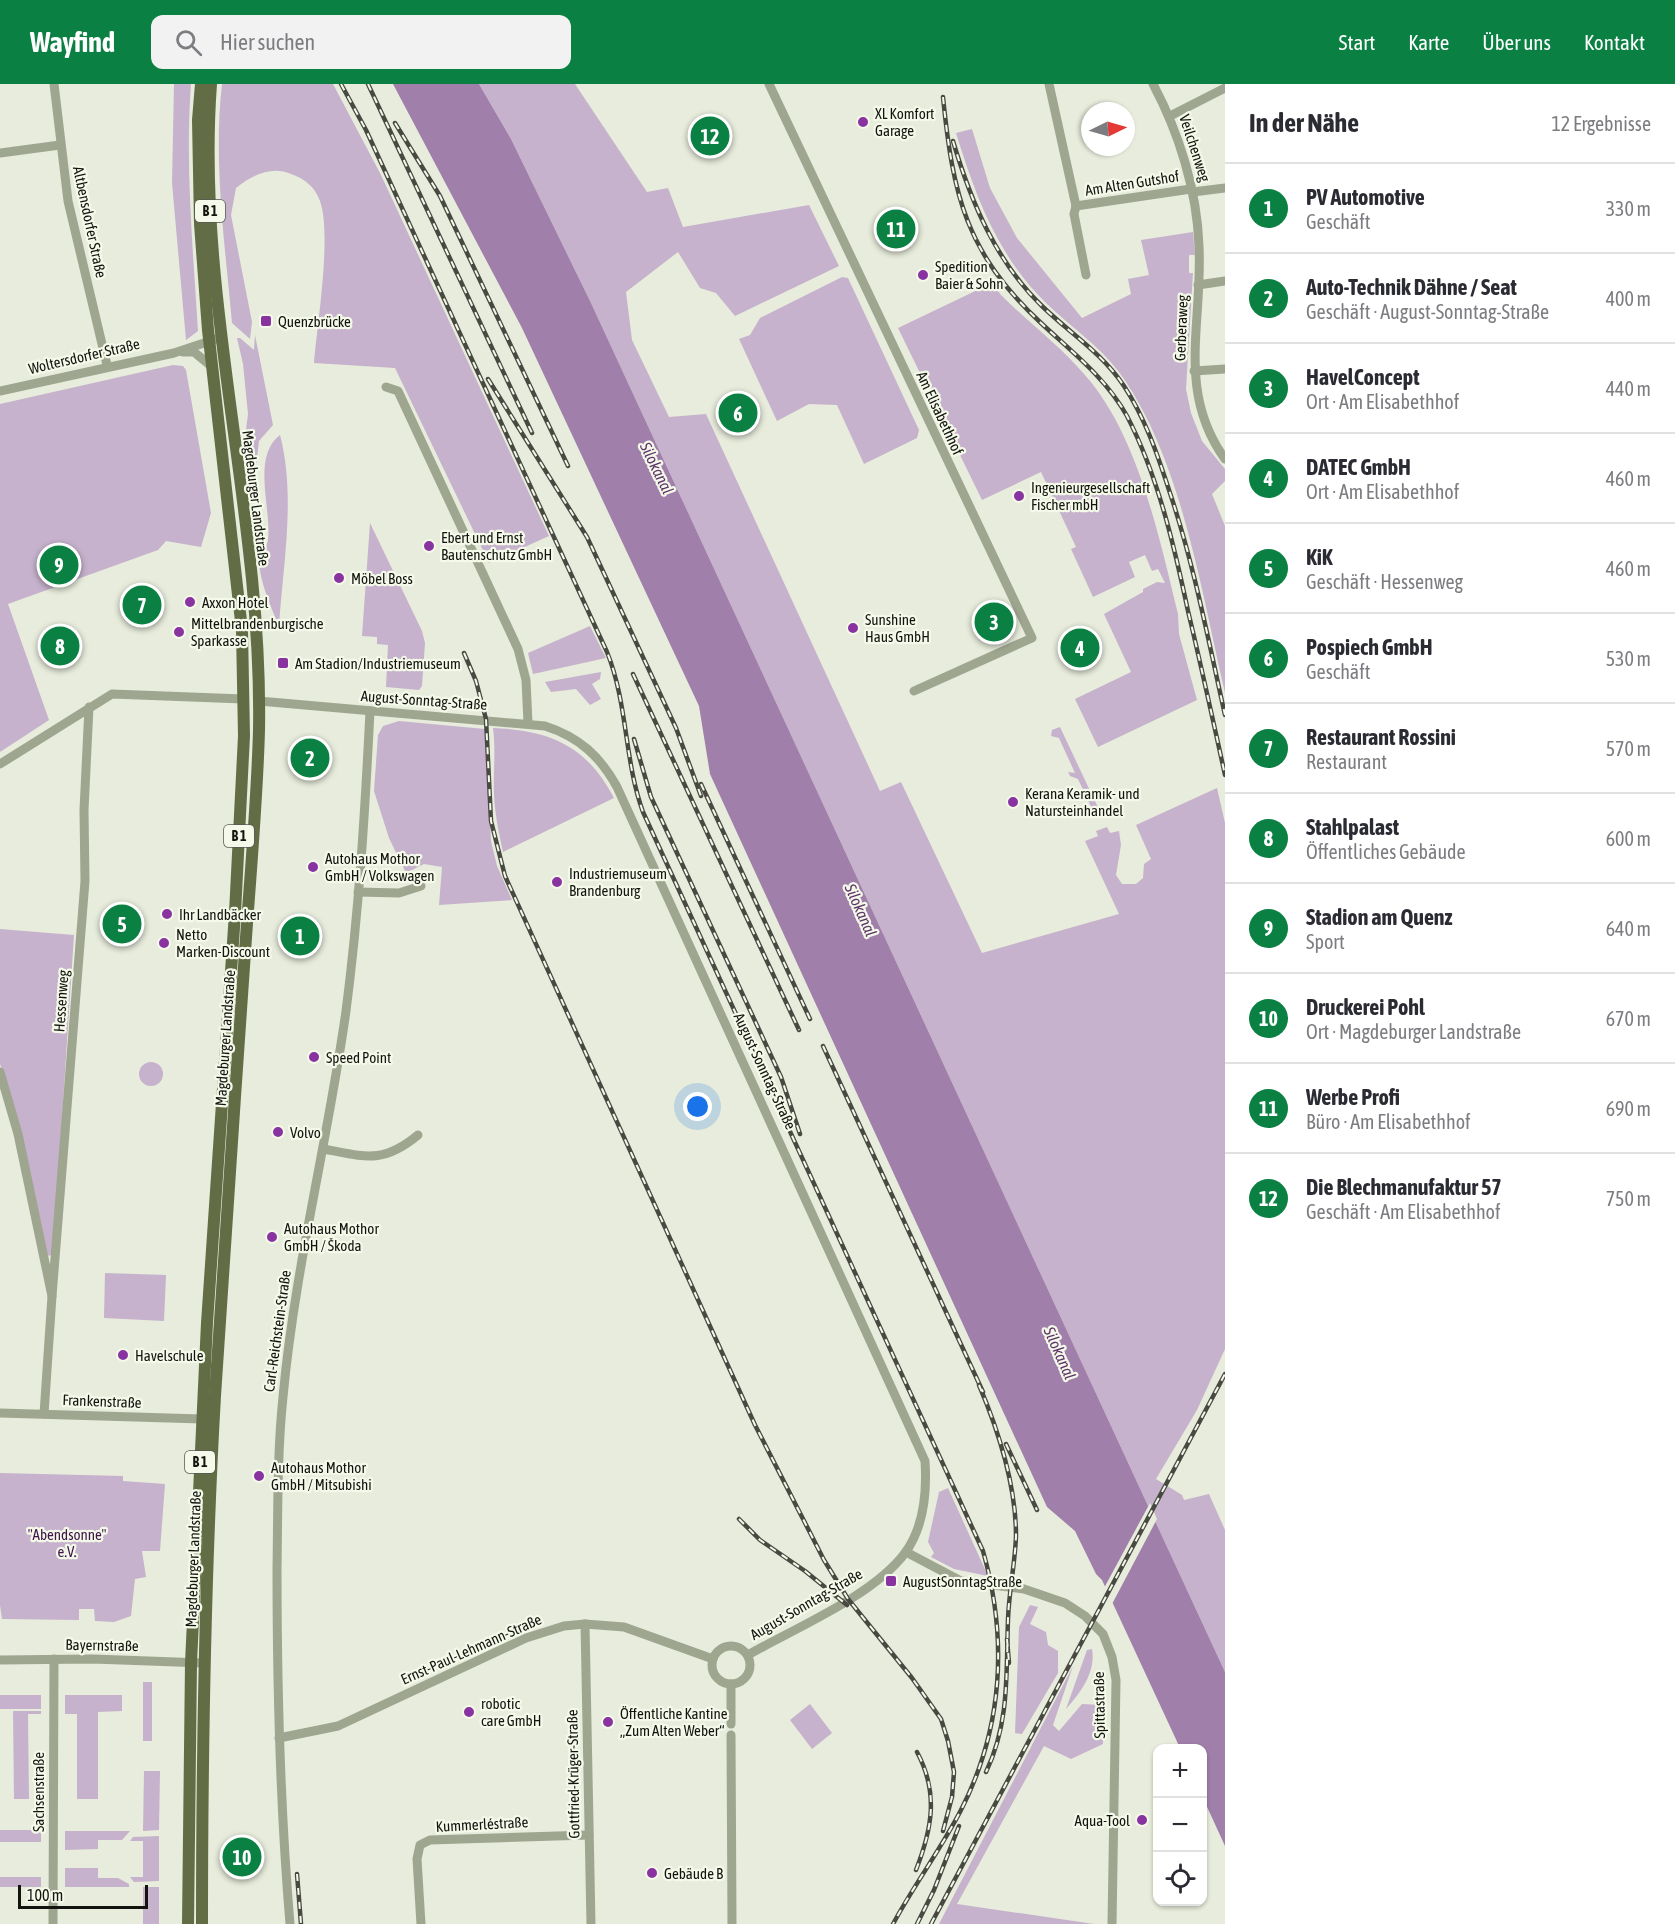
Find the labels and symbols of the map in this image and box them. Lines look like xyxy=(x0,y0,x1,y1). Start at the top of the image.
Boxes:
north arrow xyxy=(1081,102,1135,156)
place label: XL Komfort Garage xyxy=(875,105,934,139)
street label: Veilchenweg xyxy=(1176,112,1214,184)
pin: 12 xyxy=(690,113,730,158)
marker: XL Komfort Garage xyxy=(856,115,870,129)
street label: Altbensdorfer Straße xyxy=(70,165,110,279)
street label: Am Alten Gutshof xyxy=(1084,167,1180,199)
road number: B 1 xyxy=(195,200,225,222)
pin: 11 xyxy=(876,206,916,252)
place label: Spedition Baier & Sohn xyxy=(935,258,1004,292)
marker: Spedition Baier & Sohn xyxy=(916,268,930,282)
street label: Gerberaweg xyxy=(1171,294,1191,361)
place label: Quenzbrücke xyxy=(278,313,351,330)
marker: Quenzbrücke xyxy=(259,314,273,328)
street label: Woltersdorfer Straße xyxy=(27,335,141,377)
street label: Am Elisabethhof xyxy=(913,368,967,458)
pin: 6 xyxy=(718,390,758,436)
street label: Magdeburger Landstraße xyxy=(239,429,273,567)
water label: Silokanal xyxy=(636,438,677,497)
place label: Ingenieurgesellschaft Fischer mbH xyxy=(1031,479,1150,513)
marker: Ingenieurgesellschaft Fischer mbH xyxy=(1012,489,1026,503)
place label: Ebert und Ernst Bautenschutz GmbH xyxy=(441,529,552,563)
marker: Ebert und Ernst Bautenschutz GmbH xyxy=(422,539,436,553)
pin: 9 xyxy=(40,542,78,588)
place label: Möbel Boss xyxy=(351,570,413,587)
marker: Möbel Boss xyxy=(332,571,346,585)
pin: 7 xyxy=(122,582,162,628)
place label: Axxon Hotel xyxy=(202,594,268,611)
marker: Axxon Hotel xyxy=(183,595,197,609)
pin: 3 xyxy=(974,600,1014,644)
place label: Sunshine Haus GmbH xyxy=(865,611,930,645)
place label: Mittelbrandenburgische Sparkasse xyxy=(191,615,324,649)
marker: Sunshine Haus GmbH xyxy=(846,621,860,635)
pin: 8 xyxy=(40,624,80,668)
marker: Mittelbrandenburgische Sparkasse xyxy=(172,625,186,639)
pin: 4 xyxy=(1060,626,1100,670)
place label: Am Stadion/Industriemuseum xyxy=(295,655,461,672)
marker: Am Stadion/Industriemuseum xyxy=(276,656,290,670)
street label: August-Sonntag-Straße xyxy=(360,687,488,713)
pin: 2 xyxy=(290,736,330,780)
place label: Kerana Keramik- und Natursteinhandel xyxy=(1025,785,1140,819)
marker: Kerana Keramik- und Natursteinhandel xyxy=(1006,795,1020,809)
road number: B 1 xyxy=(224,825,254,847)
place label: Autohaus Mothor GmbH / Volkswagen xyxy=(325,850,435,884)
marker: Autohaus Mothor GmbH / Volkswagen xyxy=(306,860,320,874)
place label: Industriemuseum Brandenburg xyxy=(569,865,667,899)
marker: Industriemuseum Brandenburg xyxy=(550,875,564,889)
water label: Silokanal xyxy=(841,880,881,939)
pin: 5 xyxy=(102,902,142,946)
place label: Ihr Landbäcker xyxy=(179,906,261,923)
marker: Ihr Landbäcker xyxy=(160,907,174,921)
pin: 1 xyxy=(280,914,320,958)
place label: Netto Marken-Discount xyxy=(176,926,270,960)
marker: Netto Marken-Discount xyxy=(157,936,171,950)
street label: Hessenweg xyxy=(50,969,72,1033)
street label: Magdeburger Landstraße xyxy=(212,969,238,1107)
street label: August-Sonntag-Straße xyxy=(731,1010,800,1132)
place label: Speed Point xyxy=(326,1049,391,1066)
marker: Speed Point xyxy=(307,1050,321,1064)
your location xyxy=(683,1092,712,1121)
place label: Volvo xyxy=(290,1124,321,1141)
marker: Volvo xyxy=(271,1125,285,1139)
place label: Autohaus Mothor GmbH / Škoda xyxy=(284,1220,379,1254)
marker: Autohaus Mothor GmbH / Škoda xyxy=(265,1230,279,1244)
street label: Carl-Reichstein-Straße xyxy=(260,1269,294,1393)
water label: Silokanal xyxy=(1040,1323,1080,1382)
place label: Havelschule xyxy=(135,1347,204,1364)
marker: Havelschule xyxy=(116,1348,130,1362)
street label: Frankenstraße xyxy=(62,1391,142,1411)
road number: B 1 xyxy=(185,1451,215,1473)
place label: Autohaus Mothor GmbH / Mitsubishi xyxy=(271,1459,372,1493)
marker: Autohaus Mothor GmbH / Mitsubishi xyxy=(252,1469,266,1483)
street label: Magdeburger Landstraße xyxy=(182,1490,204,1628)
park label: "Abendsonne" e.V. xyxy=(28,1526,106,1560)
street label: August-Sonntag-Straße xyxy=(747,1565,865,1643)
place label: AugustSonntagStraße xyxy=(903,1573,1022,1590)
marker: AugustSonntagStraße xyxy=(884,1574,898,1588)
street label: Ernst-Paul-Lehmann-Straße xyxy=(398,1610,544,1688)
street label: Bayernstraße xyxy=(65,1636,139,1654)
street label: Spittastraße xyxy=(1090,1671,1108,1739)
place label: robotic care GmbH xyxy=(481,1695,541,1729)
marker: robotic care GmbH xyxy=(462,1705,476,1719)
place label: Öffentliche Kantine „Zum Alten Weber“ xyxy=(620,1705,728,1739)
street label: Gottfried-Krüger-Straße xyxy=(563,1709,583,1839)
marker: Öffentliche Kantine „Zum Alten Weber“ xyxy=(601,1715,615,1729)
street label: Sachsenstraße xyxy=(30,1752,47,1832)
place label: Aqua-Tool xyxy=(1075,1812,1130,1829)
street label: Kummerléstraße xyxy=(435,1813,529,1835)
marker: Aqua-Tool xyxy=(1135,1813,1149,1827)
pin: 10 xyxy=(222,1834,262,1880)
place label: Gebäude B xyxy=(664,1865,723,1882)
marker: Gebäude B xyxy=(645,1866,659,1880)
scale bar xyxy=(18,1882,148,1910)

